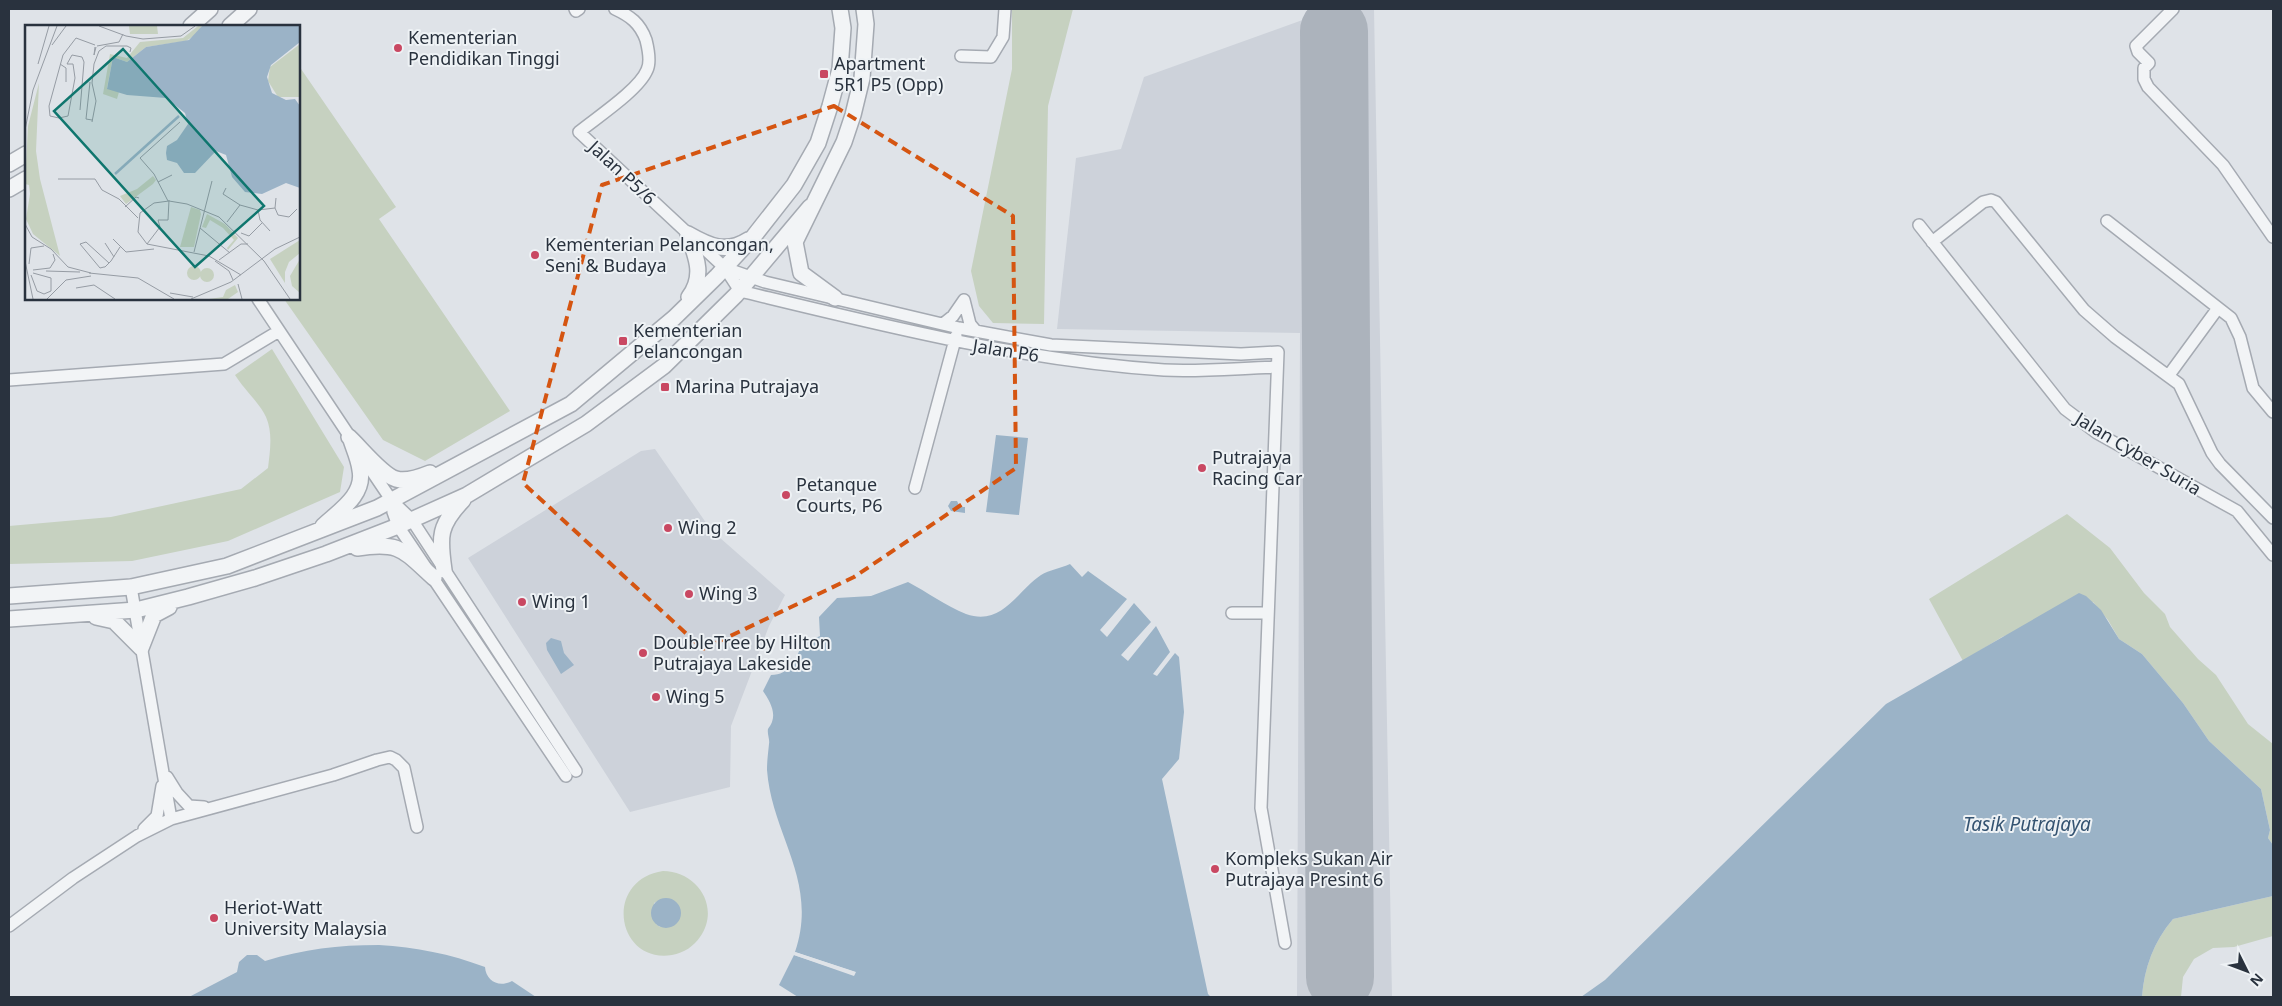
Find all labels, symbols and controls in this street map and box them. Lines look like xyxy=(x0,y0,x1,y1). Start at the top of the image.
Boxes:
inset map xyxy=(25,25,300,300)
place label: Kementerian Pendidikan Tinggi xyxy=(408,25,560,70)
marker: Kementerian Pendidikan Tinggi xyxy=(392,42,404,54)
place label: Apartment 5R1 P5 (Opp) xyxy=(834,51,943,96)
marker: Apartment 5R1 P5 (Opp) xyxy=(818,68,830,80)
street label: Jalan P5/6 xyxy=(582,134,661,210)
place label: Kementerian Pelancongan, Seni & Budaya xyxy=(545,232,774,277)
marker: Kementerian Pelancongan, Seni & Budaya xyxy=(529,249,541,261)
place label: Kementerian Pelancongan xyxy=(633,318,743,363)
street label: Jalan P6 xyxy=(969,333,1041,367)
marker: Kementerian Pelancongan xyxy=(617,335,629,347)
place label: Marina Putrajaya xyxy=(675,374,819,398)
marker: Marina Putrajaya xyxy=(659,381,671,393)
street label: Jalan Cyber Suria xyxy=(2069,405,2206,500)
place label: Putrajaya Racing Car xyxy=(1212,445,1303,490)
marker: Putrajaya Racing Car xyxy=(1196,462,1208,474)
place label: Petanque Courts, P6 xyxy=(796,472,883,517)
marker: Petanque Courts, P6 xyxy=(780,489,792,501)
place label: Wing 2 xyxy=(678,515,737,539)
marker: Wing 2 xyxy=(662,522,674,534)
place label: Wing 3 xyxy=(699,581,758,605)
marker: Wing 3 xyxy=(683,588,695,600)
place label: Wing 1 xyxy=(532,589,591,613)
marker: Wing 1 xyxy=(516,596,528,608)
place label: DoubleTree by Hilton Putrajaya Lakeside xyxy=(653,630,831,675)
marker: DoubleTree by Hilton Putrajaya Lakeside xyxy=(637,647,649,659)
place label: Wing 5 xyxy=(666,684,725,708)
marker: Wing 5 xyxy=(650,691,662,703)
water label: Tasik Putrajaya xyxy=(1963,811,2091,837)
place label: Kompleks Sukan Air Putrajaya Presint 6 xyxy=(1225,846,1393,891)
marker: Kompleks Sukan Air Putrajaya Presint 6 xyxy=(1209,863,1221,875)
place label: Heriot-Watt University Malaysia xyxy=(224,895,387,940)
marker: Heriot-Watt University Malaysia xyxy=(208,912,220,924)
north arrow xyxy=(2222,946,2272,996)
text: N xyxy=(2246,969,2268,991)

